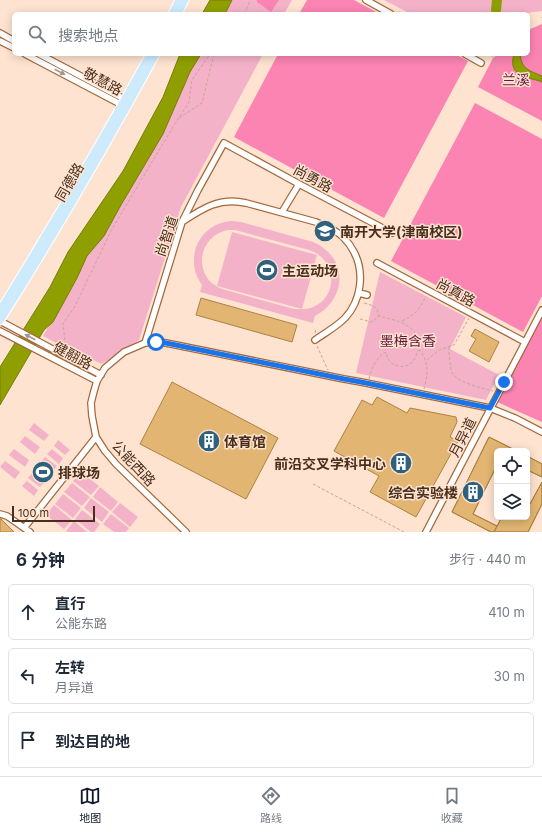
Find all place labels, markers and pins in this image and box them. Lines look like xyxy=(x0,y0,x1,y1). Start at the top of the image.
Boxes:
school or university icon: 南开大学(津南校区) xyxy=(312,218,338,244)
place label: 南开大学(津南校区) xyxy=(340,223,463,240)
sports icon: 主运动场 xyxy=(254,257,280,283)
place label: 主运动场 xyxy=(282,262,338,279)
building icon: 体育馆 xyxy=(196,428,222,454)
place label: 体育馆 xyxy=(224,433,266,450)
building icon: 前沿交叉学科中心 xyxy=(388,450,414,476)
place label: 前沿交叉学科中心 xyxy=(274,455,386,472)
sports icon: 排球场 xyxy=(30,459,56,485)
place label: 排球场 xyxy=(58,464,100,481)
building icon: 综合实验楼 xyxy=(460,479,486,505)
place label: 综合实验楼 xyxy=(388,484,458,501)

